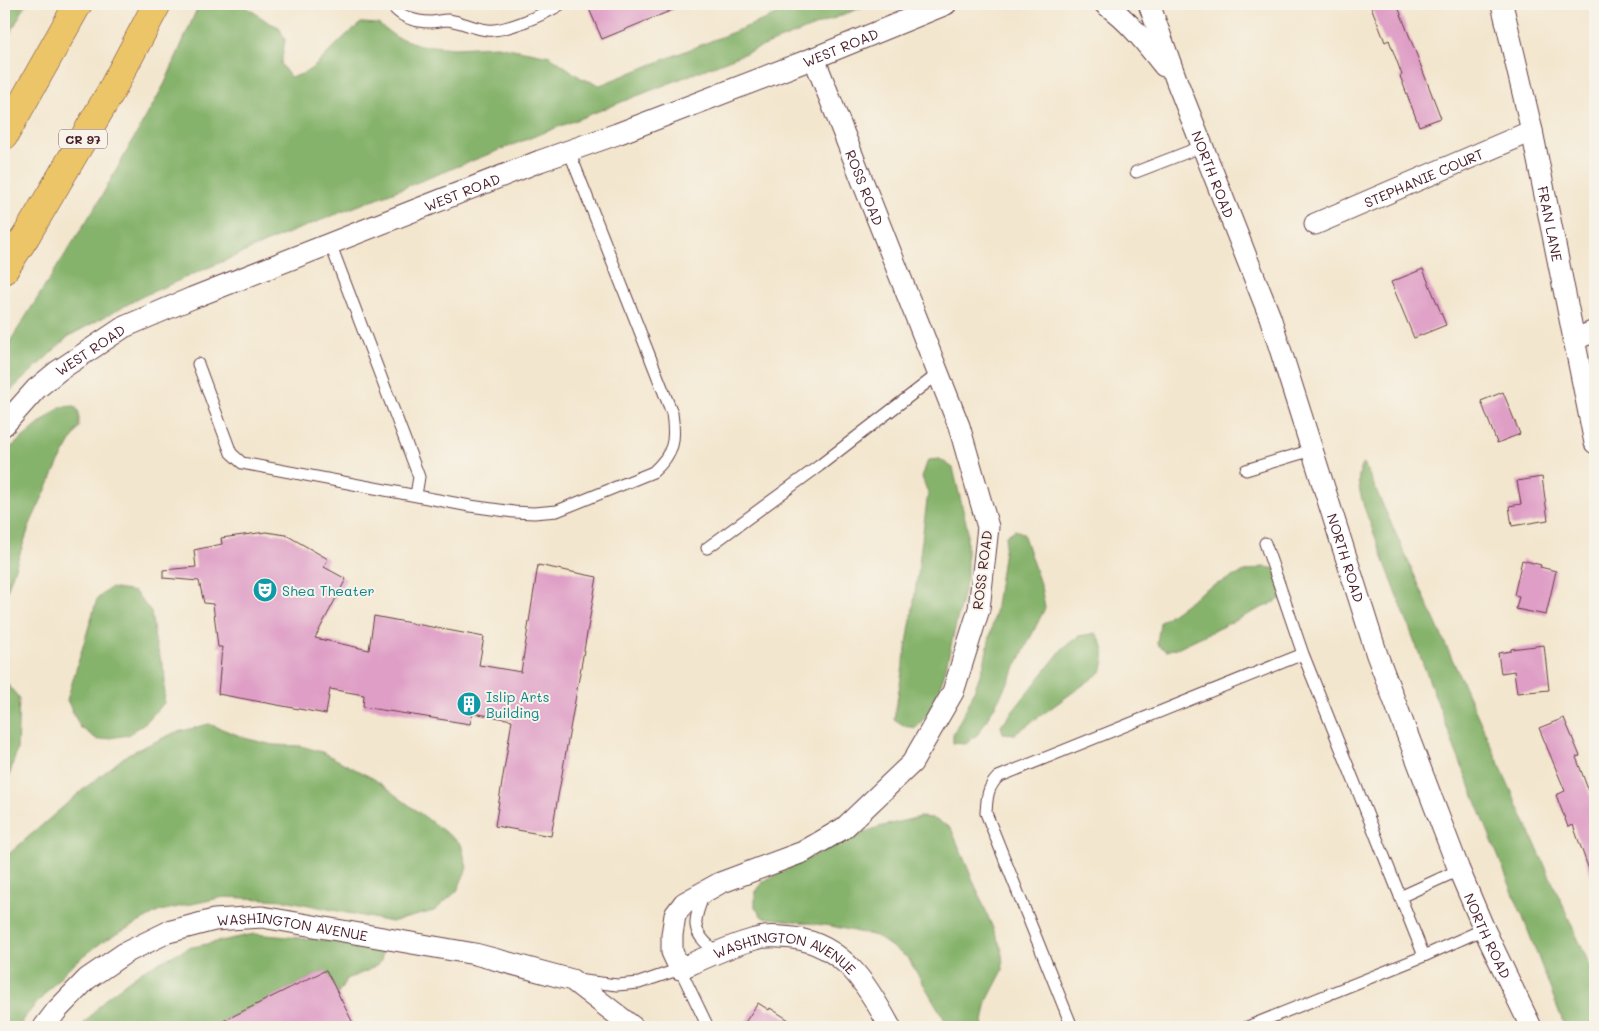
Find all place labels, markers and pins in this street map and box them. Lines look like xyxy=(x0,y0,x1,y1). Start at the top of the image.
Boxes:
theatre icon: Shea Theater xyxy=(252,577,278,603)
place label: Shea Theater xyxy=(282,581,375,600)
place label: Islip Arts Building xyxy=(486,687,550,722)
building icon: Islip Arts Building xyxy=(456,691,482,717)

